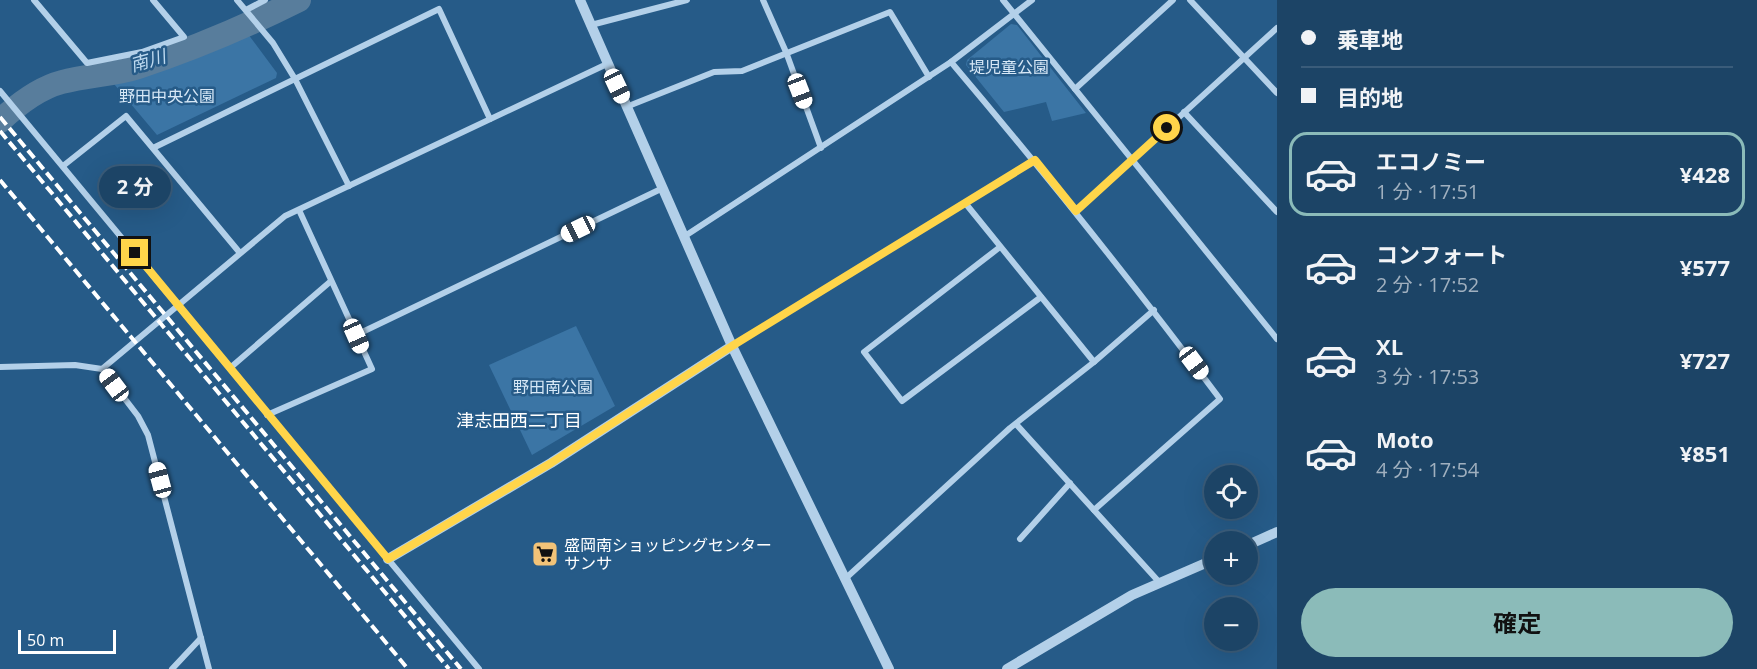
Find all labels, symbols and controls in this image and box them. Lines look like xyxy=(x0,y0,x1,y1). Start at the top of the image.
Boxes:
text: 乗車地 xyxy=(1337,24,1403,54)
water label: 南川 xyxy=(127,43,170,77)
park label: 堤児童公園 xyxy=(969,56,1049,78)
car xyxy=(601,66,633,106)
car xyxy=(785,71,815,111)
text: 目的地 xyxy=(1337,82,1403,112)
park label: 野田中央公園 xyxy=(119,85,215,107)
route start xyxy=(1153,114,1180,141)
text: エコノミー xyxy=(1376,146,1486,176)
icon: car xyxy=(1304,147,1358,201)
text: ¥428 xyxy=(1680,159,1730,189)
callout: 2 分 xyxy=(99,166,171,208)
text: 2 分 xyxy=(117,173,153,200)
text: 1 分 · 17:51 xyxy=(1376,178,1479,205)
car xyxy=(558,213,598,245)
route end xyxy=(121,239,148,266)
text: コンフォート xyxy=(1376,239,1507,269)
icon: car xyxy=(1304,240,1358,294)
text: ¥577 xyxy=(1680,252,1730,282)
text: 2 分 · 17:52 xyxy=(1376,271,1479,298)
car xyxy=(340,316,372,356)
text: XL xyxy=(1376,331,1403,361)
icon: car xyxy=(1304,333,1358,387)
car xyxy=(1176,343,1212,383)
text: ¥727 xyxy=(1680,345,1730,375)
text: 3 分 · 17:53 xyxy=(1376,363,1479,390)
car xyxy=(96,365,132,405)
park label: 野田南公園 xyxy=(513,376,593,398)
district label: 津志田西二丁目 xyxy=(456,408,582,432)
text: Moto xyxy=(1376,424,1434,454)
icon: car xyxy=(1304,426,1358,480)
text: ¥851 xyxy=(1680,438,1730,468)
text: 4 分 · 17:54 xyxy=(1376,456,1479,483)
car xyxy=(147,460,173,500)
map controls xyxy=(1204,465,1258,651)
button: locate xyxy=(1204,465,1258,519)
button: + xyxy=(1204,531,1258,585)
place label: 盛岡南ショッピングセンター サンサ xyxy=(564,534,772,574)
supermarket icon: 盛岡南ショッピングセンター サンサ xyxy=(530,539,560,569)
button: 確定 xyxy=(1301,588,1733,657)
button: − xyxy=(1204,597,1258,651)
scale bar xyxy=(18,627,116,654)
text: 50 m xyxy=(27,629,64,651)

